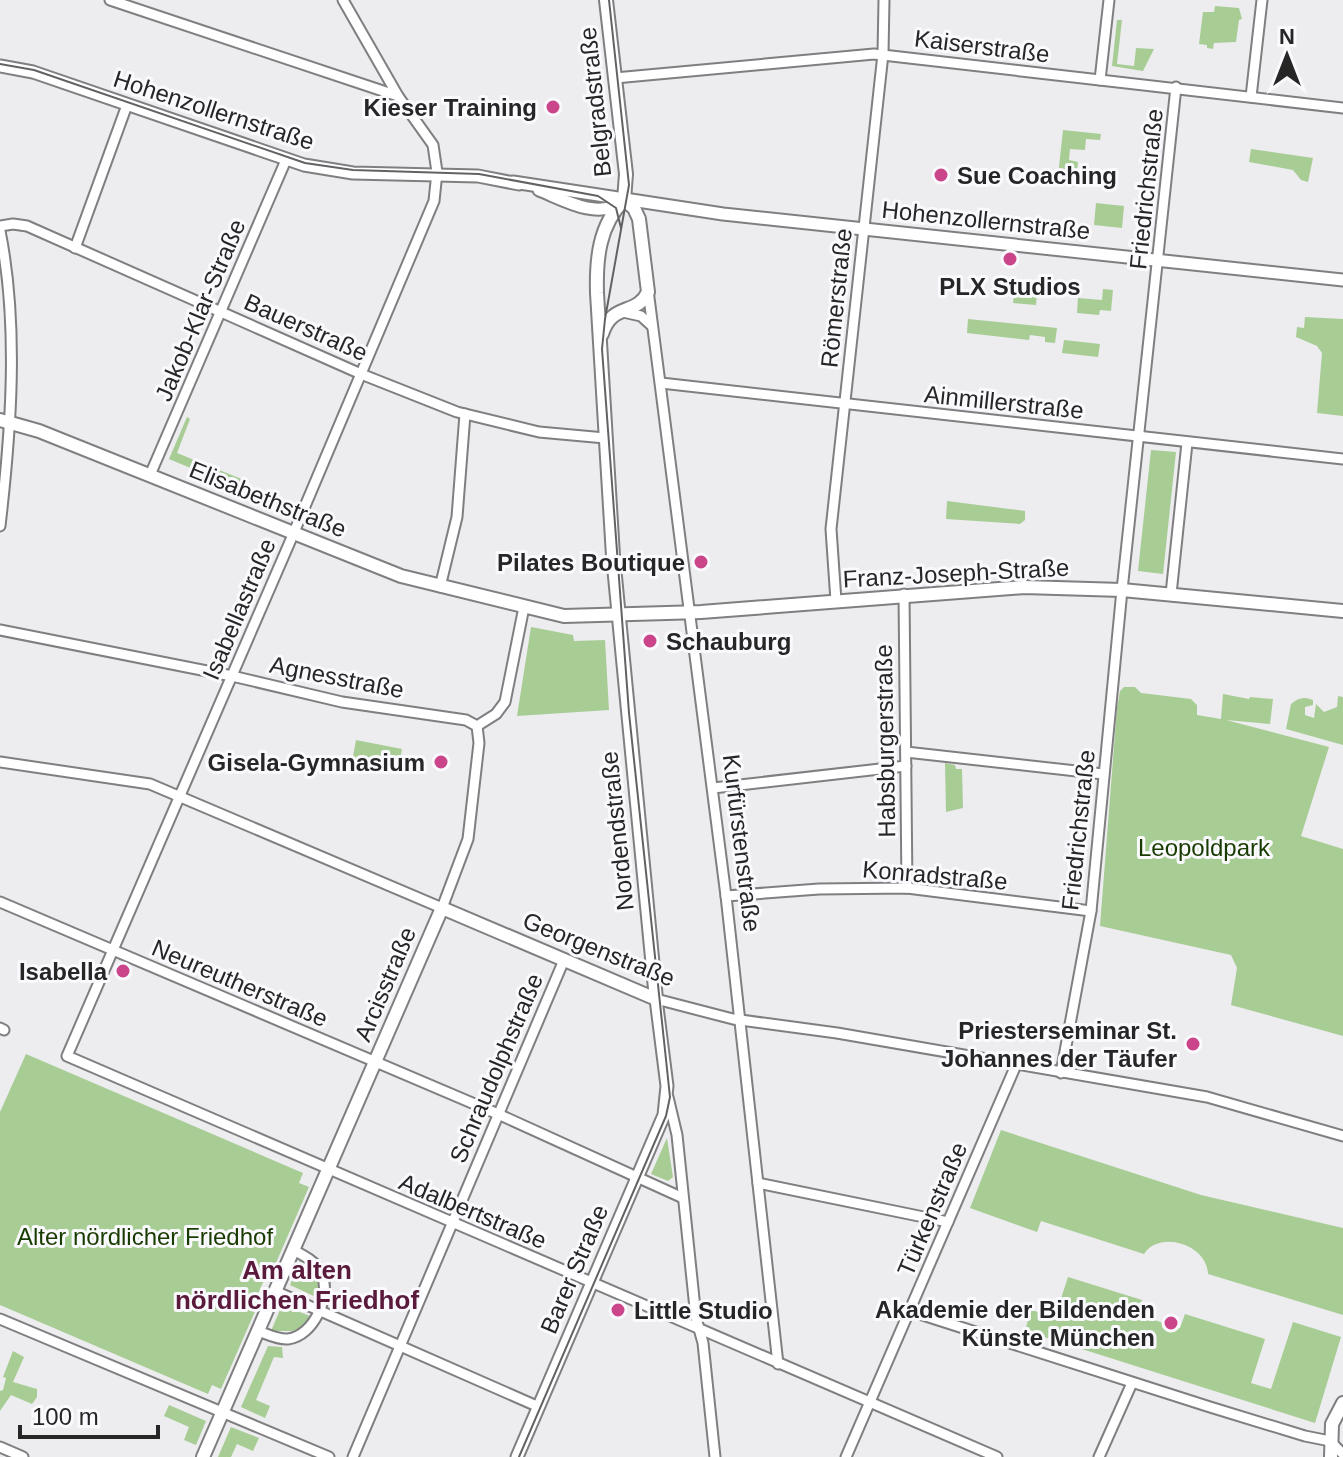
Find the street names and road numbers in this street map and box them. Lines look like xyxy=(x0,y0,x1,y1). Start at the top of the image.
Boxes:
street label: Kaiserstraße xyxy=(913,24,1051,68)
street label: Belgradstraße xyxy=(574,26,616,178)
street label: Hohenzollernstraße xyxy=(110,65,318,155)
street label: Friedrichstraße xyxy=(1124,107,1168,271)
street label: Hohenzollernstraße xyxy=(880,196,1092,244)
street label: Jakob-Klar-Straße xyxy=(150,215,250,405)
street label: Römerstraße xyxy=(815,227,857,369)
street label: Bauerstraße xyxy=(240,288,372,366)
street label: Ainmillerstraße xyxy=(923,380,1085,424)
street label: Elisabethstraße xyxy=(186,455,350,543)
street label: Isabellastraße xyxy=(197,534,281,684)
street label: Franz-Joseph-Straße xyxy=(842,554,1070,592)
street label: Habsburgerstraße xyxy=(870,644,900,838)
street label: Agnesstraße xyxy=(268,651,406,703)
street label: Friedrichstraße xyxy=(1056,748,1100,912)
street label: Nordendstraße xyxy=(595,750,639,912)
street label: Kurfürstenstraße xyxy=(718,753,766,933)
street label: Konradstraße xyxy=(861,855,1009,895)
street label: Georgenstraße xyxy=(519,906,679,992)
street label: Arcisstraße xyxy=(349,923,421,1045)
street label: Neureutherstraße xyxy=(148,934,332,1032)
street label: Schraudolphstraße xyxy=(444,969,548,1167)
street label: Türkenstraße xyxy=(892,1138,972,1280)
street label: Adalbertstraße xyxy=(395,1168,551,1254)
street label: Barer Straße xyxy=(535,1200,613,1338)

